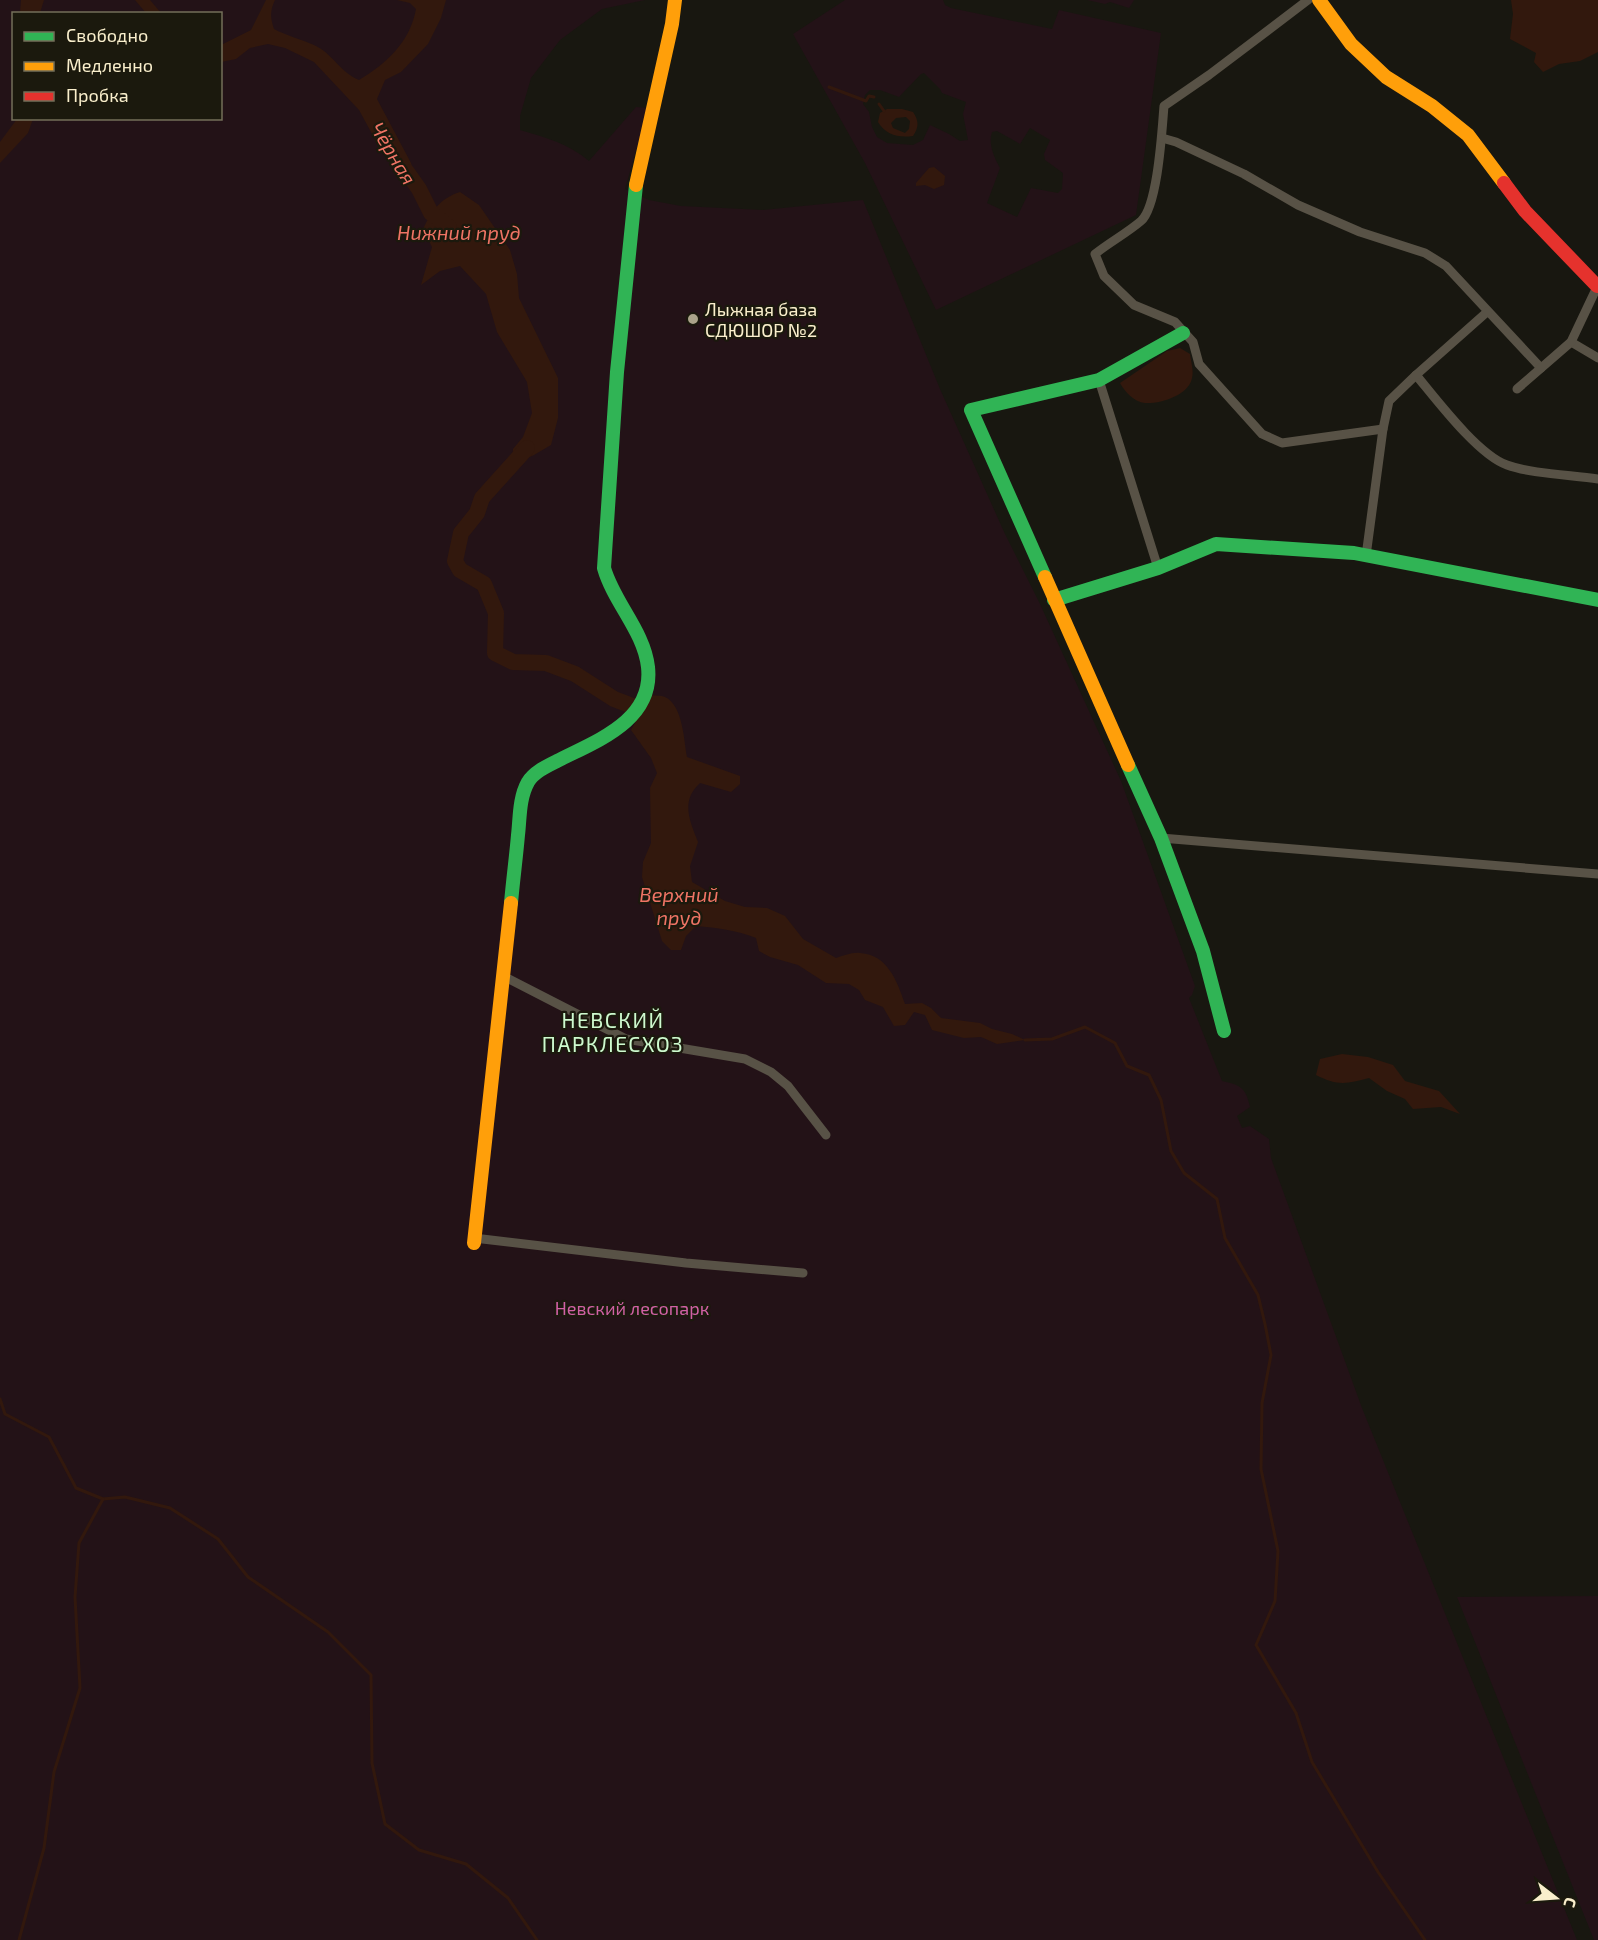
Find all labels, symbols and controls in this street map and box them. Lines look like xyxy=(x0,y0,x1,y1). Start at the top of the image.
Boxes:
legend xyxy=(12,12,222,120)
text: Свободно xyxy=(66,24,148,46)
text: Медленно xyxy=(66,54,153,76)
text: Пробка xyxy=(66,84,129,106)
water label: Чёрная xyxy=(366,117,422,189)
water label: Нижний пруд xyxy=(397,220,521,244)
place label: Лыжная база СДЮШОР №2 xyxy=(705,298,817,341)
marker: Лыжная база СДЮШОР №2 xyxy=(686,312,700,326)
water label: Верхний пруд xyxy=(639,882,719,929)
district label: НЕВСКИЙ ПАРКЛЕСХОЗ xyxy=(542,1007,684,1056)
park label: Невский лесопарк xyxy=(555,1297,710,1319)
north arrow xyxy=(1526,1868,1586,1928)
text: С xyxy=(1560,1895,1581,1910)

